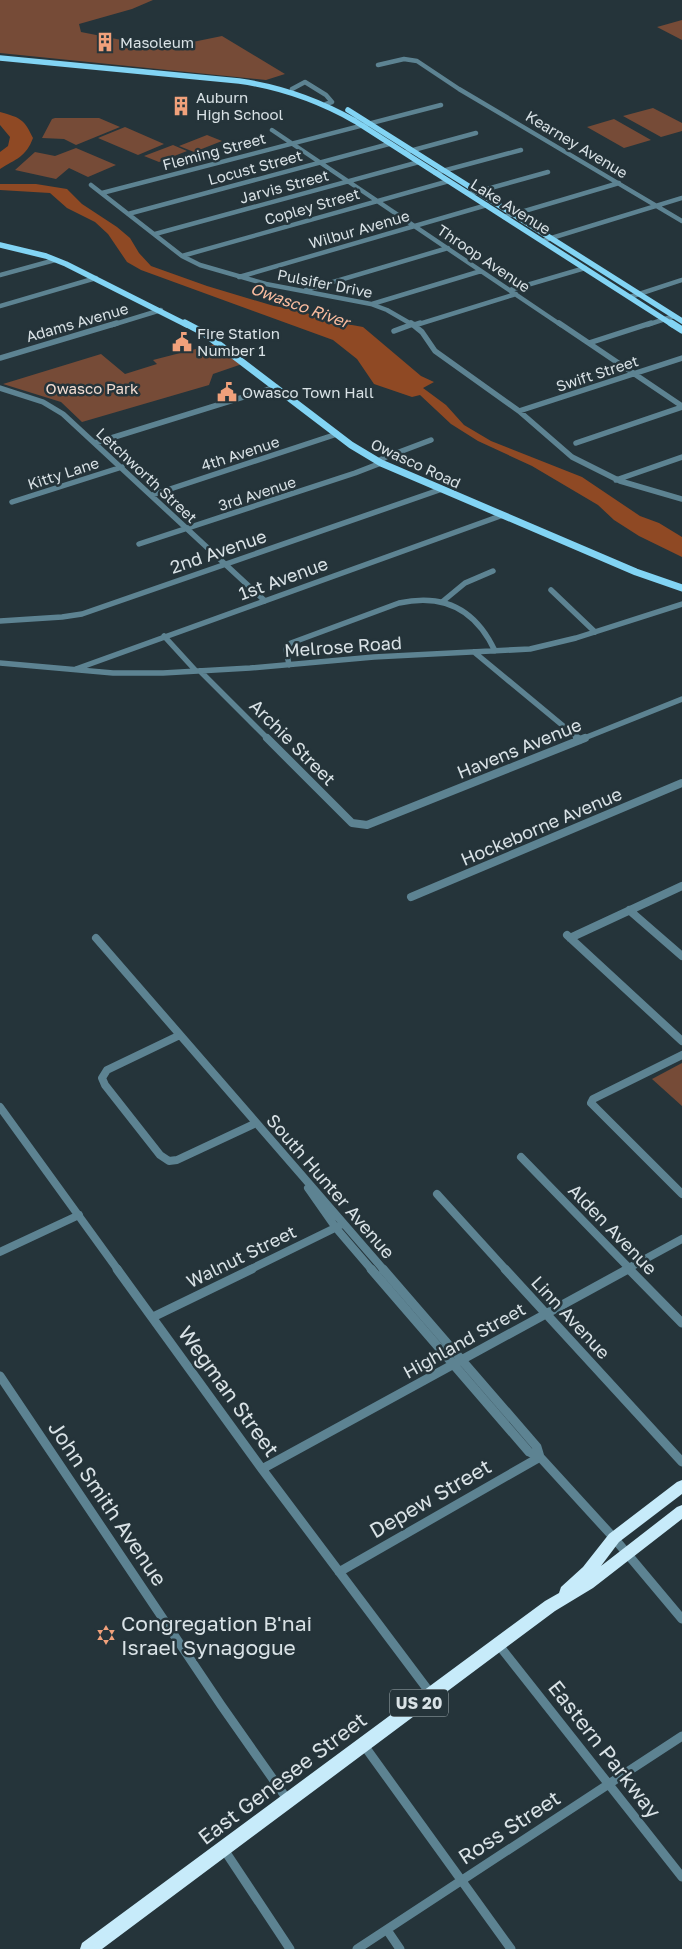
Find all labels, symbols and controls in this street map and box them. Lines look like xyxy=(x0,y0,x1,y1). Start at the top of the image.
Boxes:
building icon: Masoleum xyxy=(94,31,116,53)
place label: Masoleum xyxy=(120,33,194,51)
place label: Auburn High School xyxy=(196,88,284,123)
building icon: Auburn High School xyxy=(170,95,192,117)
street label: Kearney Avenue xyxy=(523,106,632,182)
street label: Fleming Street xyxy=(160,129,268,173)
street label: Locust Street xyxy=(206,146,304,188)
street label: Jarvis Street xyxy=(237,165,331,207)
street label: Lake Avenue xyxy=(468,174,554,238)
street label: Copley Street xyxy=(262,184,362,228)
street label: Wilbur Avenue xyxy=(306,206,412,252)
street label: Throop Avenue xyxy=(434,220,534,296)
street label: Pulsifer Drive xyxy=(276,265,374,301)
water label: Owasco River xyxy=(248,278,355,333)
street label: Adams Avenue xyxy=(24,299,130,345)
place label: Fire Station Number 1 xyxy=(197,324,280,359)
public building icon: Fire Station Number 1 xyxy=(171,331,193,353)
street label: Swift Street xyxy=(554,351,640,395)
park label: Owasco Park xyxy=(46,379,139,397)
public building icon: Owasco Town Hall xyxy=(216,381,238,403)
place label: Owasco Town Hall xyxy=(242,383,374,401)
street label: Letchworth Street xyxy=(93,424,201,526)
street label: 4th Avenue xyxy=(199,432,282,474)
street label: Owasco Road xyxy=(368,434,464,492)
street label: Kitty Lane xyxy=(25,453,101,493)
street label: 3rd Avenue xyxy=(216,472,298,514)
street label: 2nd Avenue xyxy=(167,524,269,578)
street label: 1st Avenue xyxy=(235,552,331,604)
street label: Melrose Road xyxy=(283,631,403,661)
street label: Archie Street xyxy=(245,694,341,790)
street label: Havens Avenue xyxy=(454,713,584,783)
street label: Hockeborne Avenue xyxy=(457,782,625,870)
street label: South Hunter Avenue xyxy=(262,1109,400,1263)
street label: Alden Avenue xyxy=(564,1179,662,1279)
street label: Walnut Street xyxy=(183,1220,299,1292)
street label: Linn Avenue xyxy=(527,1271,615,1363)
street label: Highland Street xyxy=(399,1297,529,1383)
street label: Wegman Street xyxy=(173,1321,285,1461)
street label: John Smith Avenue xyxy=(43,1415,173,1591)
street label: Depew Street xyxy=(365,1453,495,1543)
place label: Congregation B'nai Israel Synagogue xyxy=(121,1610,312,1660)
synagogue icon: Congregation B'nai Israel Synagogue xyxy=(95,1624,117,1646)
street label: Eastern Parkway xyxy=(543,1675,667,1823)
road number: US 20 xyxy=(390,1690,448,1716)
street label: East Genesee Street xyxy=(193,1706,371,1850)
street label: Ross Street xyxy=(453,1784,565,1870)

